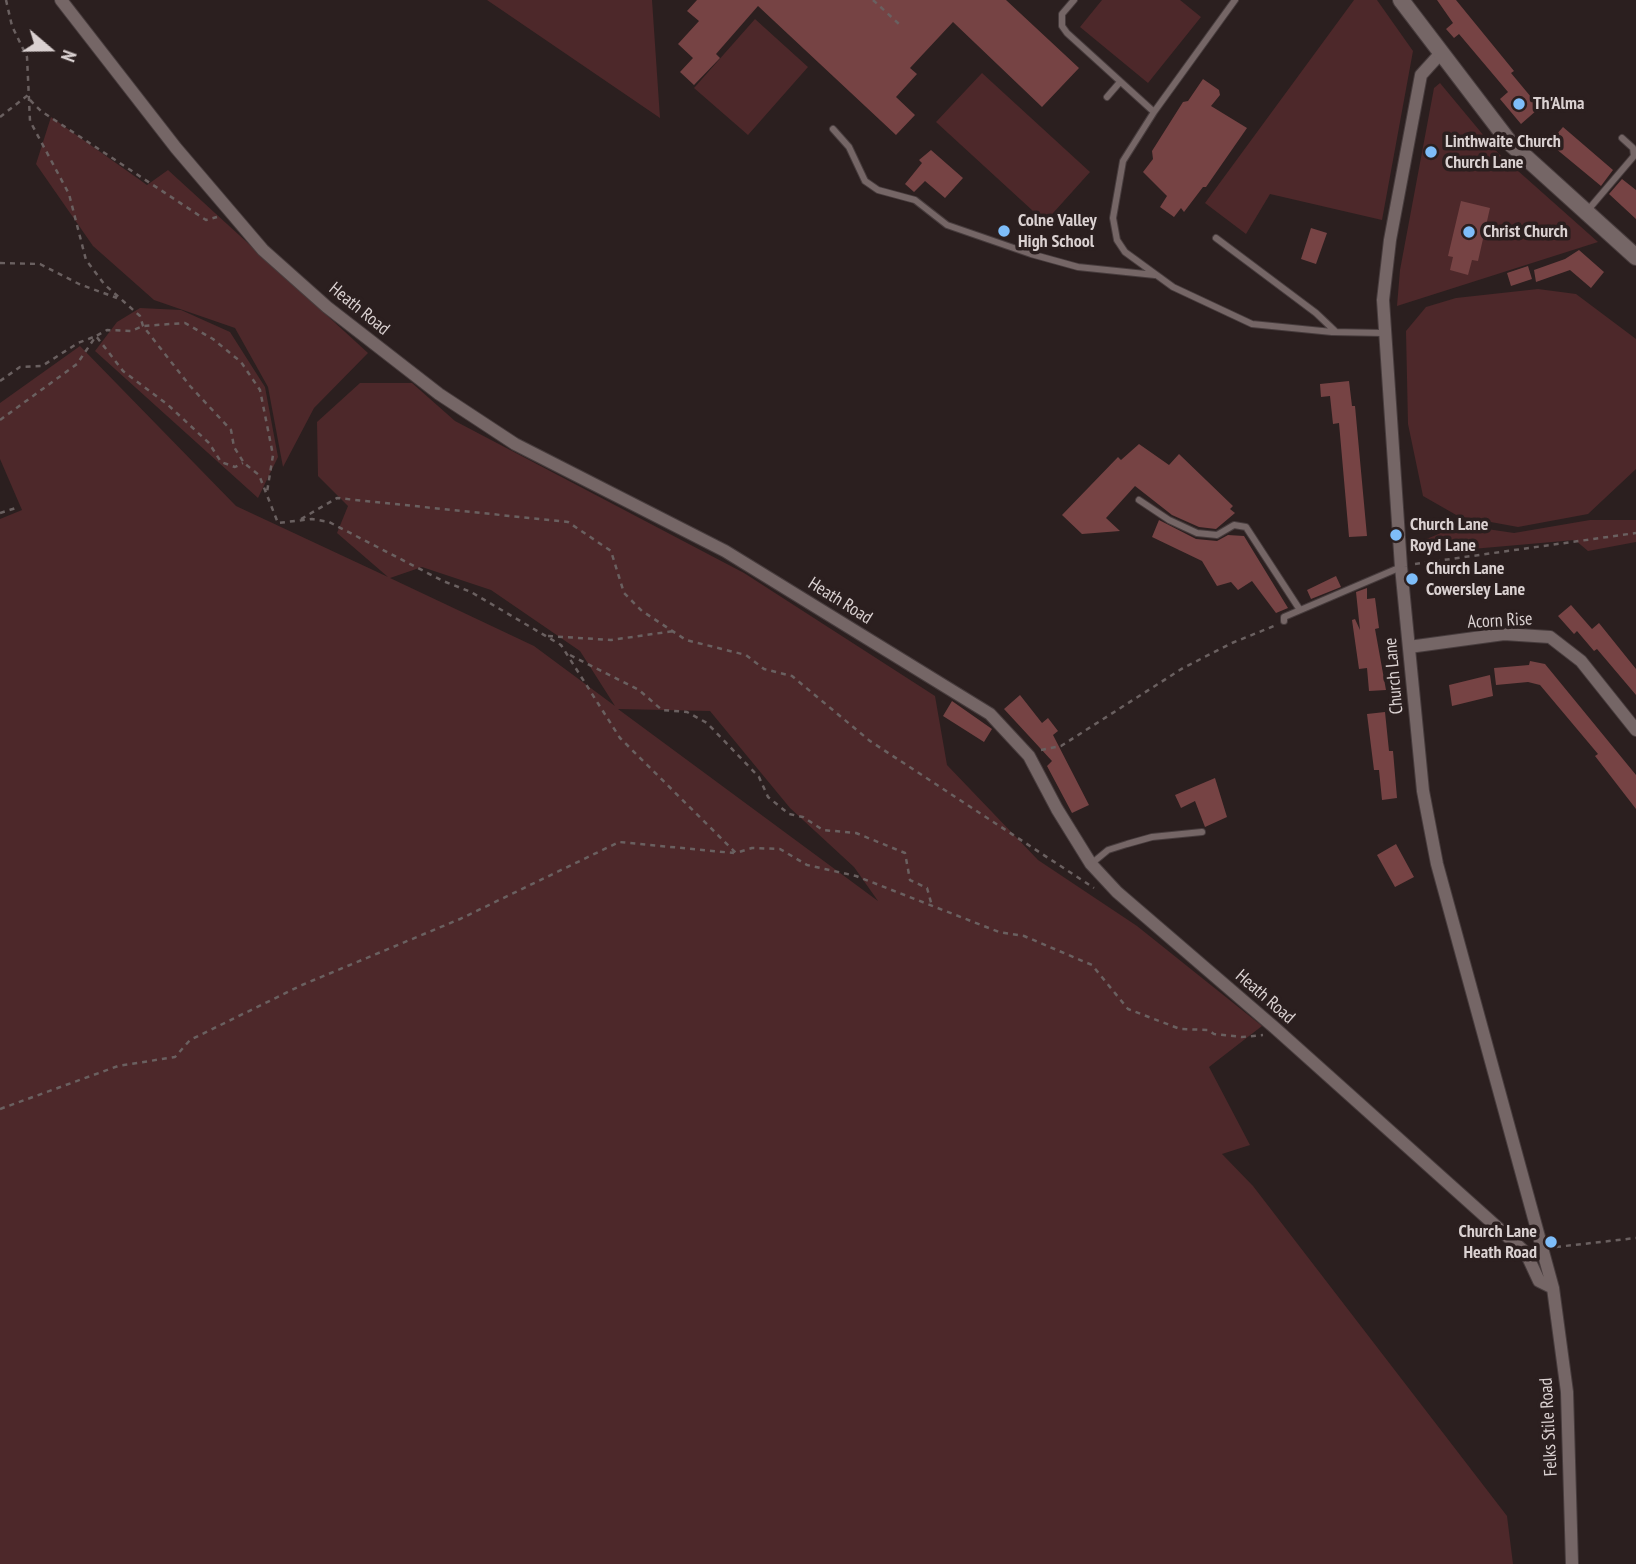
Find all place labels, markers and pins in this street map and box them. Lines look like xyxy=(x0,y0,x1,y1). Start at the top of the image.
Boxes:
place label: Th'Alma xyxy=(1533,93,1584,115)
marker: Th'Alma xyxy=(1511,96,1527,112)
place label: Linthwaite Church Church Lane xyxy=(1445,131,1561,174)
marker: Linthwaite Church Church Lane xyxy=(1423,144,1439,160)
place label: Colne Valley High School xyxy=(1018,210,1097,252)
place label: Christ Church xyxy=(1483,221,1568,243)
marker: Colne Valley High School xyxy=(996,223,1012,239)
marker: Christ Church xyxy=(1461,224,1477,240)
place label: Church Lane Royd Lane xyxy=(1410,514,1489,556)
marker: Church Lane Royd Lane xyxy=(1388,527,1404,543)
place label: Church Lane Cowersley Lane xyxy=(1426,558,1525,600)
marker: Church Lane Cowersley Lane xyxy=(1404,571,1420,587)
place label: Church Lane Heath Road xyxy=(1458,1221,1537,1264)
marker: Church Lane Heath Road xyxy=(1543,1234,1559,1250)

